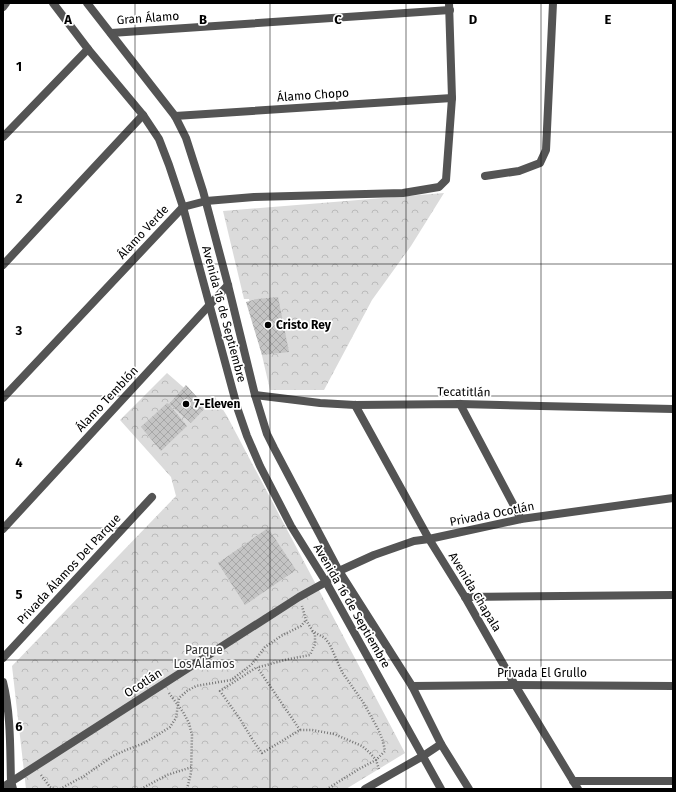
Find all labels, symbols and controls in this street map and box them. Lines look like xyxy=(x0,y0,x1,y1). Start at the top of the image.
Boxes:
street label: Gran Álamo xyxy=(116,8,180,27)
text: A xyxy=(63,12,72,27)
text: B xyxy=(199,12,207,27)
text: C xyxy=(334,12,342,27)
text: D xyxy=(469,12,478,27)
text: E xyxy=(605,12,612,27)
text: 1 xyxy=(16,59,22,74)
street label: Álamo Chopo xyxy=(276,85,349,104)
text: 2 xyxy=(16,191,23,206)
street label: Álamo Verde xyxy=(114,202,171,262)
street label: Avenida 16 de Septiembre xyxy=(199,244,249,384)
place label: Cristo Rey xyxy=(276,318,332,332)
marker: Cristo Rey xyxy=(263,320,273,330)
text: 3 xyxy=(15,323,23,338)
street label: Álamo Temblón xyxy=(72,363,141,435)
street label: Tecatitlán xyxy=(437,385,491,399)
place label: 7-Eleven xyxy=(194,397,240,411)
marker: 7-Eleven xyxy=(181,399,191,409)
text: 4 xyxy=(15,455,23,470)
street label: Privada Ocotlán xyxy=(448,499,536,529)
street label: Privada Álamos Del Parque xyxy=(14,510,124,627)
street label: Avenida 16 de Septiembre xyxy=(311,541,393,671)
street label: Avenida Chapala xyxy=(446,550,504,634)
text: 5 xyxy=(16,587,23,602)
park label: Parque Los Alamos xyxy=(173,643,235,671)
street label: Ocotlán xyxy=(122,666,164,700)
street label: Privada El Grullo xyxy=(497,666,587,680)
text: 6 xyxy=(15,719,23,734)

